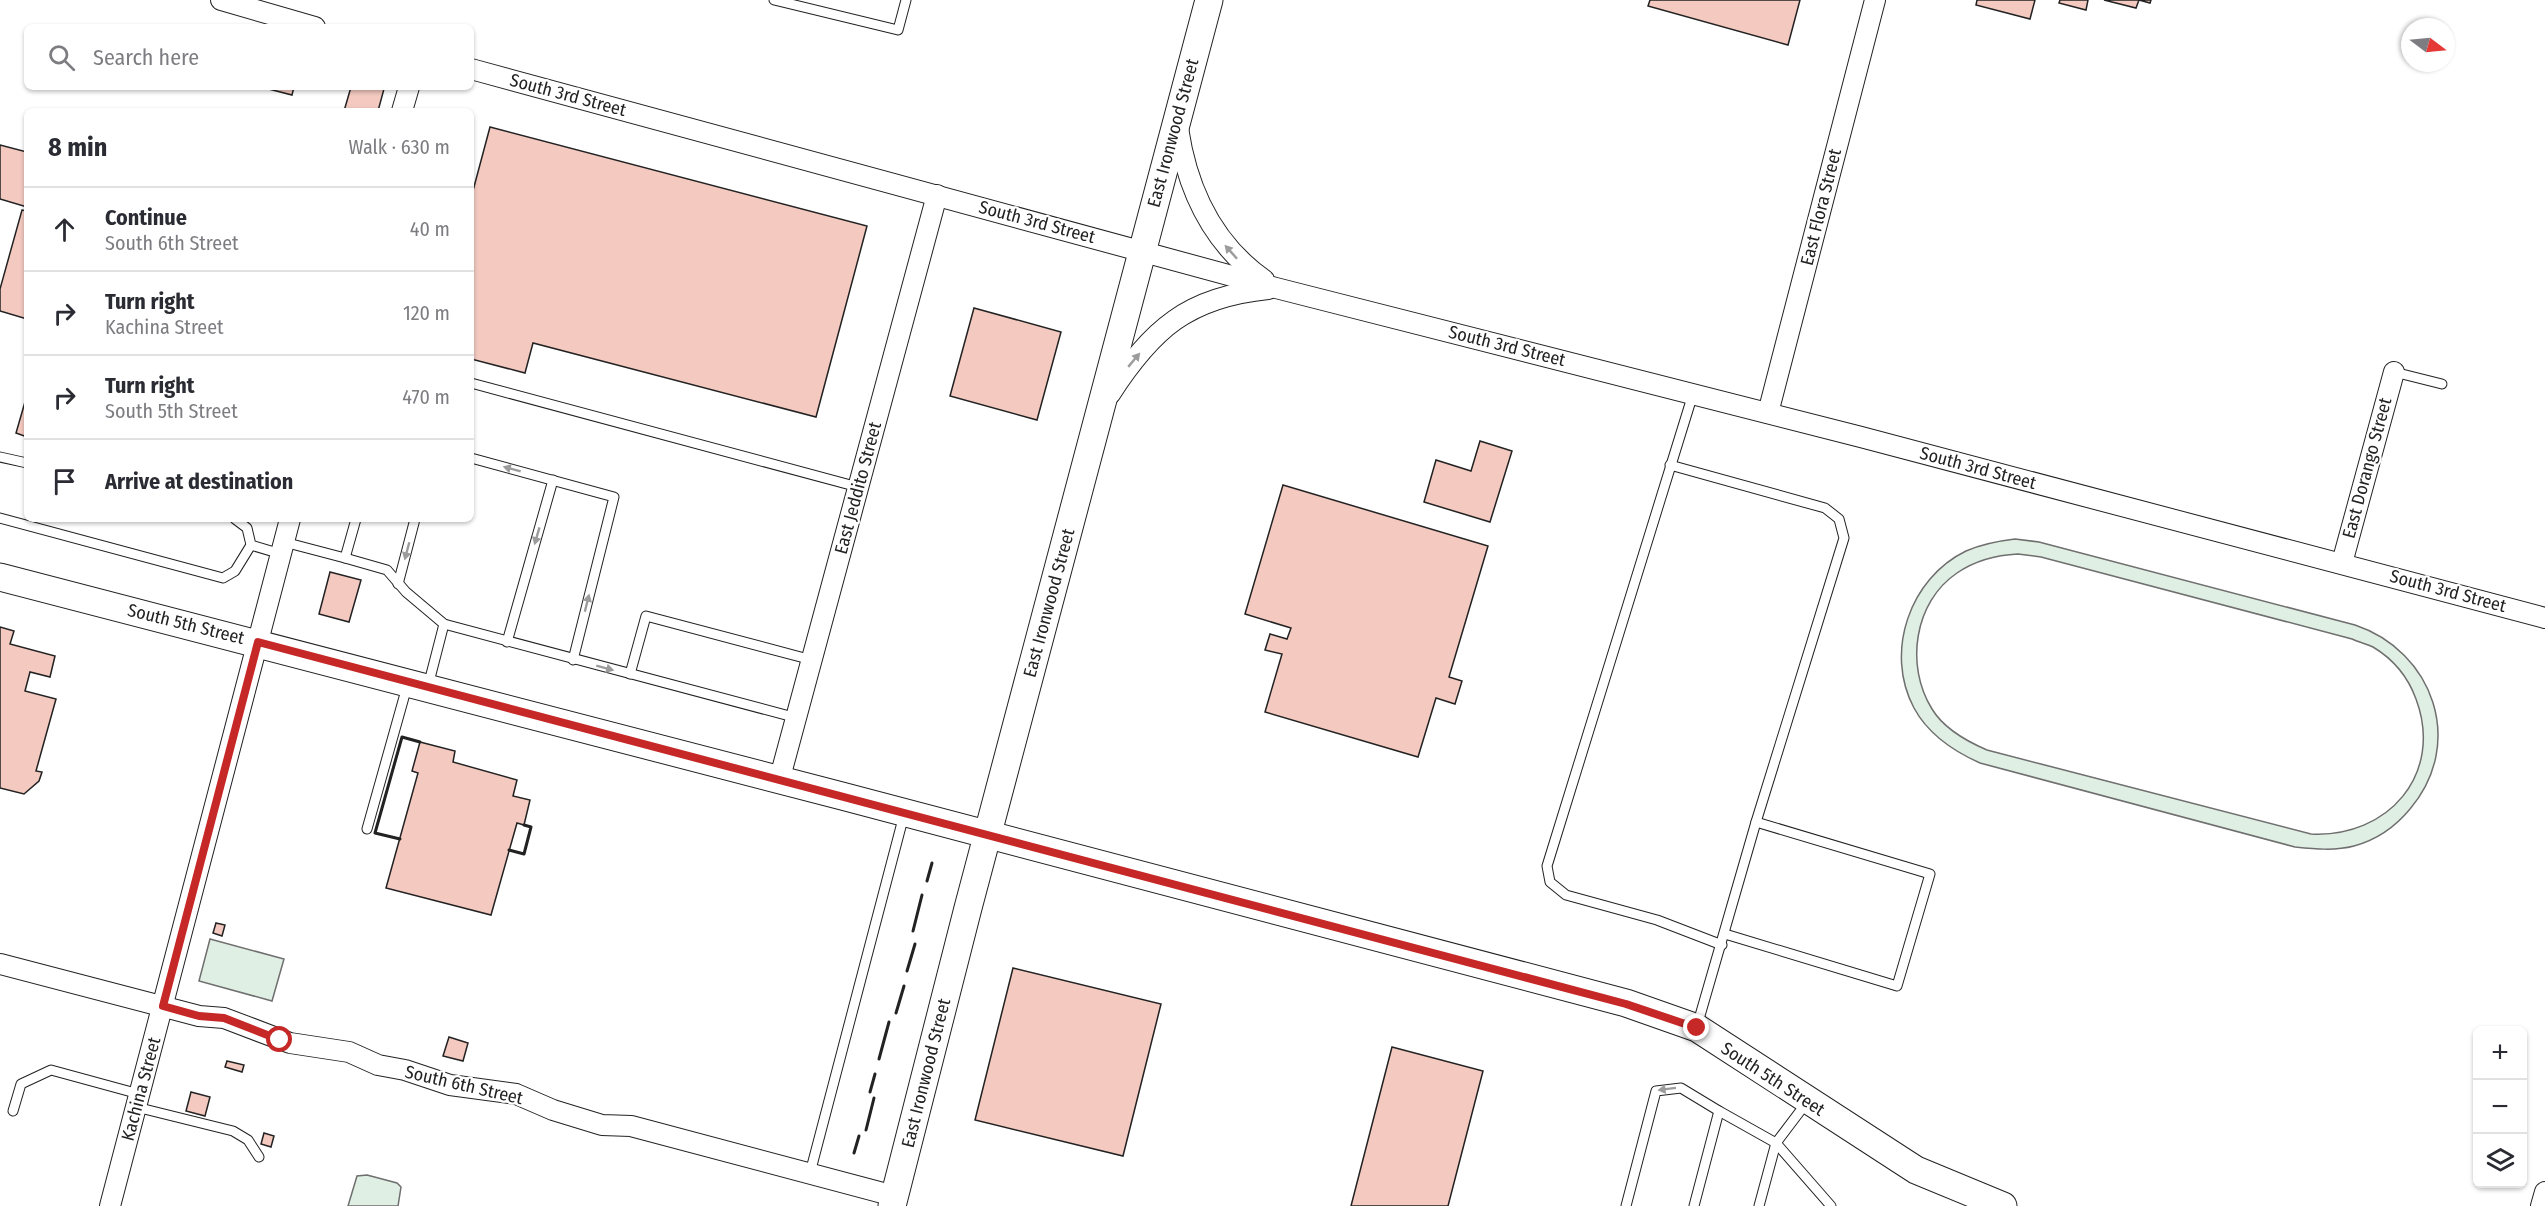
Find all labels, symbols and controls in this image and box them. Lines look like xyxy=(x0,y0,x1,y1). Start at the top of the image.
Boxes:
north arrow xyxy=(2401,18,2455,72)
search box xyxy=(24,24,474,90)
icon: search xyxy=(45,41,78,74)
text: Search here xyxy=(93,44,199,71)
street label: East Ironwood Street xyxy=(1143,56,1203,210)
street label: South 3rd Street xyxy=(507,69,629,121)
text: 8 min xyxy=(48,132,107,163)
text: Walk · 630 m xyxy=(349,135,450,159)
street label: East Flora Street xyxy=(1796,146,1846,268)
street label: South 3rd Street xyxy=(976,196,1098,248)
text: Continue xyxy=(105,204,187,231)
icon: ahead xyxy=(48,213,81,246)
text: 40 m xyxy=(410,217,450,241)
text: South 6th Street xyxy=(105,231,239,255)
one-way arrow xyxy=(1225,245,1238,260)
text: Turn right xyxy=(105,288,194,315)
icon: right xyxy=(48,297,81,330)
text: 120 m xyxy=(403,301,450,325)
text: Kachina Street xyxy=(105,315,224,339)
street label: South 3rd Street xyxy=(1446,321,1568,371)
one-way arrow xyxy=(1128,352,1141,368)
text: Turn right xyxy=(105,372,194,399)
icon: right xyxy=(48,381,81,414)
text: 470 m xyxy=(402,385,450,409)
street label: East Dorango Street xyxy=(2338,395,2396,541)
text: South 5th Street xyxy=(105,399,238,423)
street label: East Jeddito Street xyxy=(830,419,886,556)
street label: South 3rd Street xyxy=(1917,442,2039,494)
one-way arrow xyxy=(503,463,521,473)
icon: arrive xyxy=(48,465,81,498)
text: Arrive at destination xyxy=(105,468,293,495)
street label: East Ironwood Street xyxy=(1019,526,1079,680)
one-way arrow xyxy=(532,527,541,545)
one-way arrow xyxy=(401,542,411,560)
street label: South 3rd Street xyxy=(2387,565,2509,617)
one-way arrow xyxy=(583,594,593,612)
street label: South 5th Street xyxy=(125,599,247,649)
one-way arrow xyxy=(596,663,614,673)
street label: East Ironwood Street xyxy=(897,996,955,1150)
route end xyxy=(1683,1014,1709,1040)
route start xyxy=(266,1026,292,1052)
map controls xyxy=(2473,1026,2527,1188)
button: + xyxy=(2473,1026,2527,1080)
street label: Kachina Street xyxy=(117,1034,165,1143)
street label: South 5th Street xyxy=(1717,1037,1829,1121)
street label: South 6th Street xyxy=(403,1061,525,1109)
button: − xyxy=(2473,1080,2527,1134)
one-way arrow xyxy=(1657,1085,1676,1094)
button: layers xyxy=(2473,1134,2527,1188)

